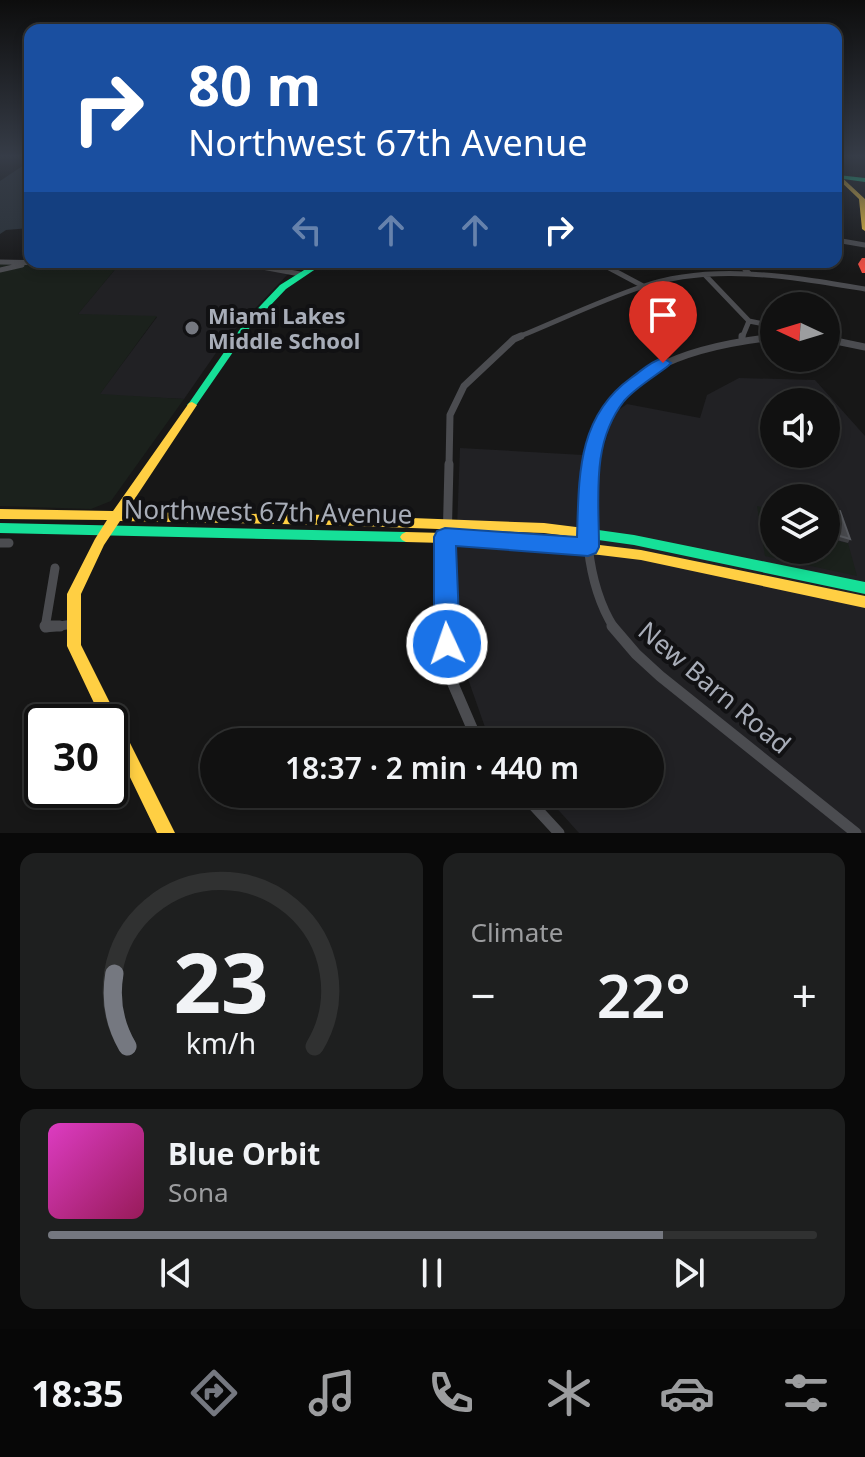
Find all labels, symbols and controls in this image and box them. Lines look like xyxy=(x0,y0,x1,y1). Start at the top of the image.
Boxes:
text: 80 m xyxy=(188,46,321,122)
icon: right xyxy=(56,56,160,160)
text: Northwest 67th Avenue xyxy=(188,118,588,167)
icon: left xyxy=(285,208,329,252)
icon: ahead xyxy=(369,208,413,252)
icon: ahead xyxy=(453,208,497,252)
icon: right xyxy=(537,208,581,252)
pin xyxy=(629,281,697,363)
north arrow xyxy=(760,292,840,372)
map controls xyxy=(760,292,840,564)
icon: arrive xyxy=(641,293,685,337)
place label: Miami Lakes Middle School xyxy=(208,300,360,355)
marker: Miami Lakes Middle School xyxy=(183,319,201,337)
button: sound xyxy=(760,388,840,468)
button: layers xyxy=(760,484,840,564)
street label: Northwest 67th Avenue xyxy=(123,490,413,532)
position arrow xyxy=(405,602,489,686)
street label: New Barn Road xyxy=(631,613,799,761)
speed limit sign: 30 xyxy=(24,704,128,808)
text: 18:37 · 2 min · 440 m xyxy=(285,747,579,788)
text: Climate xyxy=(471,914,563,950)
text: 23 xyxy=(174,924,269,1037)
text: 22° xyxy=(597,954,691,1036)
text: − xyxy=(471,965,496,1025)
text: + xyxy=(792,965,817,1025)
text: km/h xyxy=(186,1023,256,1062)
text: Blue Orbit xyxy=(168,1133,320,1174)
text: Sona xyxy=(168,1174,229,1210)
icon: previous xyxy=(154,1251,198,1295)
icon: pause xyxy=(410,1251,454,1295)
icon: next xyxy=(667,1251,711,1295)
icon: directions xyxy=(186,1365,242,1421)
icon: music xyxy=(304,1365,360,1421)
icon: phone xyxy=(423,1365,479,1421)
icon: climate xyxy=(541,1365,597,1421)
icon: car xyxy=(659,1365,715,1421)
icon: filters xyxy=(778,1365,834,1421)
text: 18:35 xyxy=(31,1369,124,1418)

